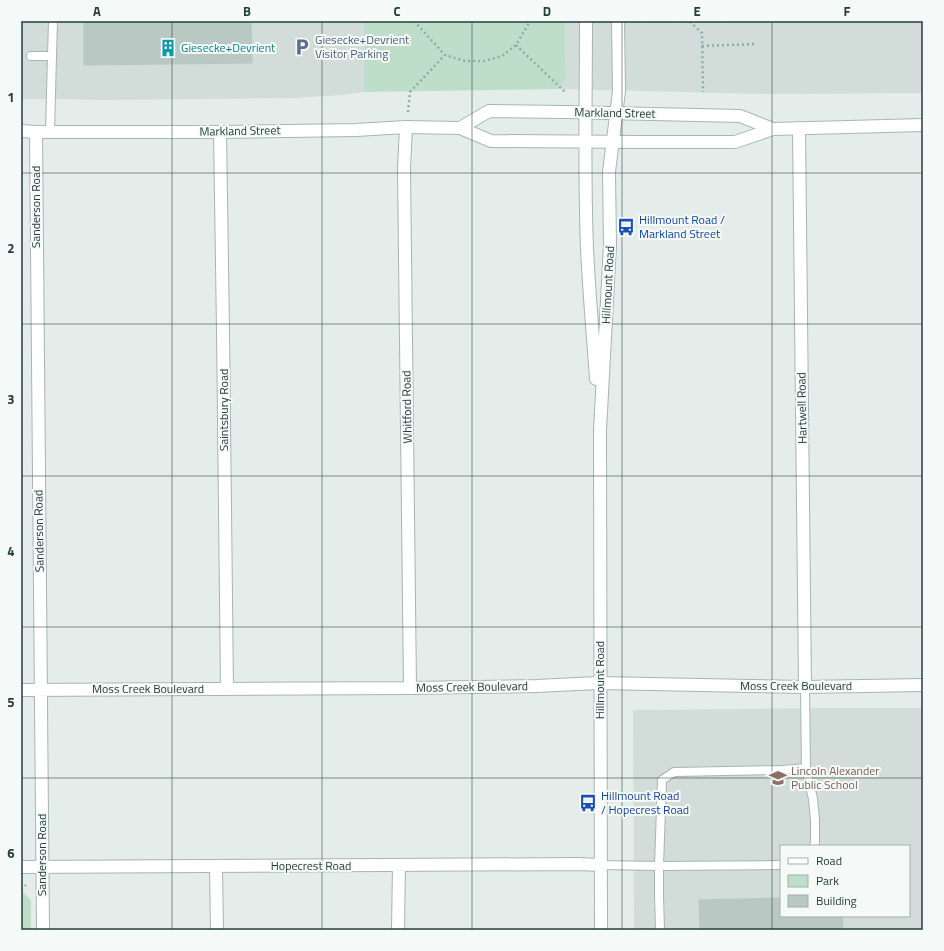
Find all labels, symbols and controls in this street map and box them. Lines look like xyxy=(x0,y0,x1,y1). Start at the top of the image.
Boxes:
text: A xyxy=(93,1,101,21)
text: B xyxy=(243,1,251,21)
text: C xyxy=(393,1,401,21)
text: D xyxy=(543,1,551,21)
text: E xyxy=(693,1,701,21)
text: F xyxy=(844,1,851,21)
place label: Giesecke+Devrient Visitor Parking xyxy=(315,30,410,63)
parking icon: Giesecke+Devrient Visitor Parking xyxy=(292,37,312,57)
building icon: Giesecke+Devrient xyxy=(158,38,178,58)
place label: Giesecke+Devrient xyxy=(181,38,276,57)
text: 1 xyxy=(7,87,15,107)
street label: Markland Street xyxy=(574,102,657,123)
street label: Markland Street xyxy=(199,120,282,141)
street label: Sanderson Road xyxy=(26,166,45,248)
place label: Hillmount Road / Markland Street xyxy=(639,210,725,243)
bus stop icon: Hillmount Road / Markland Street xyxy=(616,217,636,237)
text: 2 xyxy=(7,238,15,258)
street label: Hillmount Road xyxy=(596,245,619,325)
street label: Saintsbury Road xyxy=(214,369,233,451)
street label: Whitford Road xyxy=(396,370,417,444)
street label: Hartwell Road xyxy=(791,372,812,444)
text: 3 xyxy=(7,389,15,409)
street label: Sanderson Road xyxy=(28,490,49,572)
text: 4 xyxy=(7,541,15,561)
street label: Hillmount Road xyxy=(590,641,609,719)
street label: Moss Creek Boulevard xyxy=(416,676,528,697)
street label: Moss Creek Boulevard xyxy=(740,676,852,695)
street label: Moss Creek Boulevard xyxy=(92,679,204,698)
text: 5 xyxy=(7,692,15,712)
place label: Lincoln Alexander Public School xyxy=(791,761,880,794)
school or university icon: Lincoln Alexander Public School xyxy=(768,768,788,788)
place label: Hillmount Road / Hopecrest Road xyxy=(601,786,689,819)
bus stop icon: Hillmount Road / Hopecrest Road xyxy=(578,793,598,813)
street label: Sanderson Road xyxy=(32,814,51,896)
text: 6 xyxy=(7,843,15,863)
legend xyxy=(780,845,910,917)
text: Road xyxy=(816,851,842,870)
street label: Hopecrest Road xyxy=(271,856,351,875)
text: Park xyxy=(816,871,839,890)
text: Building xyxy=(816,891,857,910)

